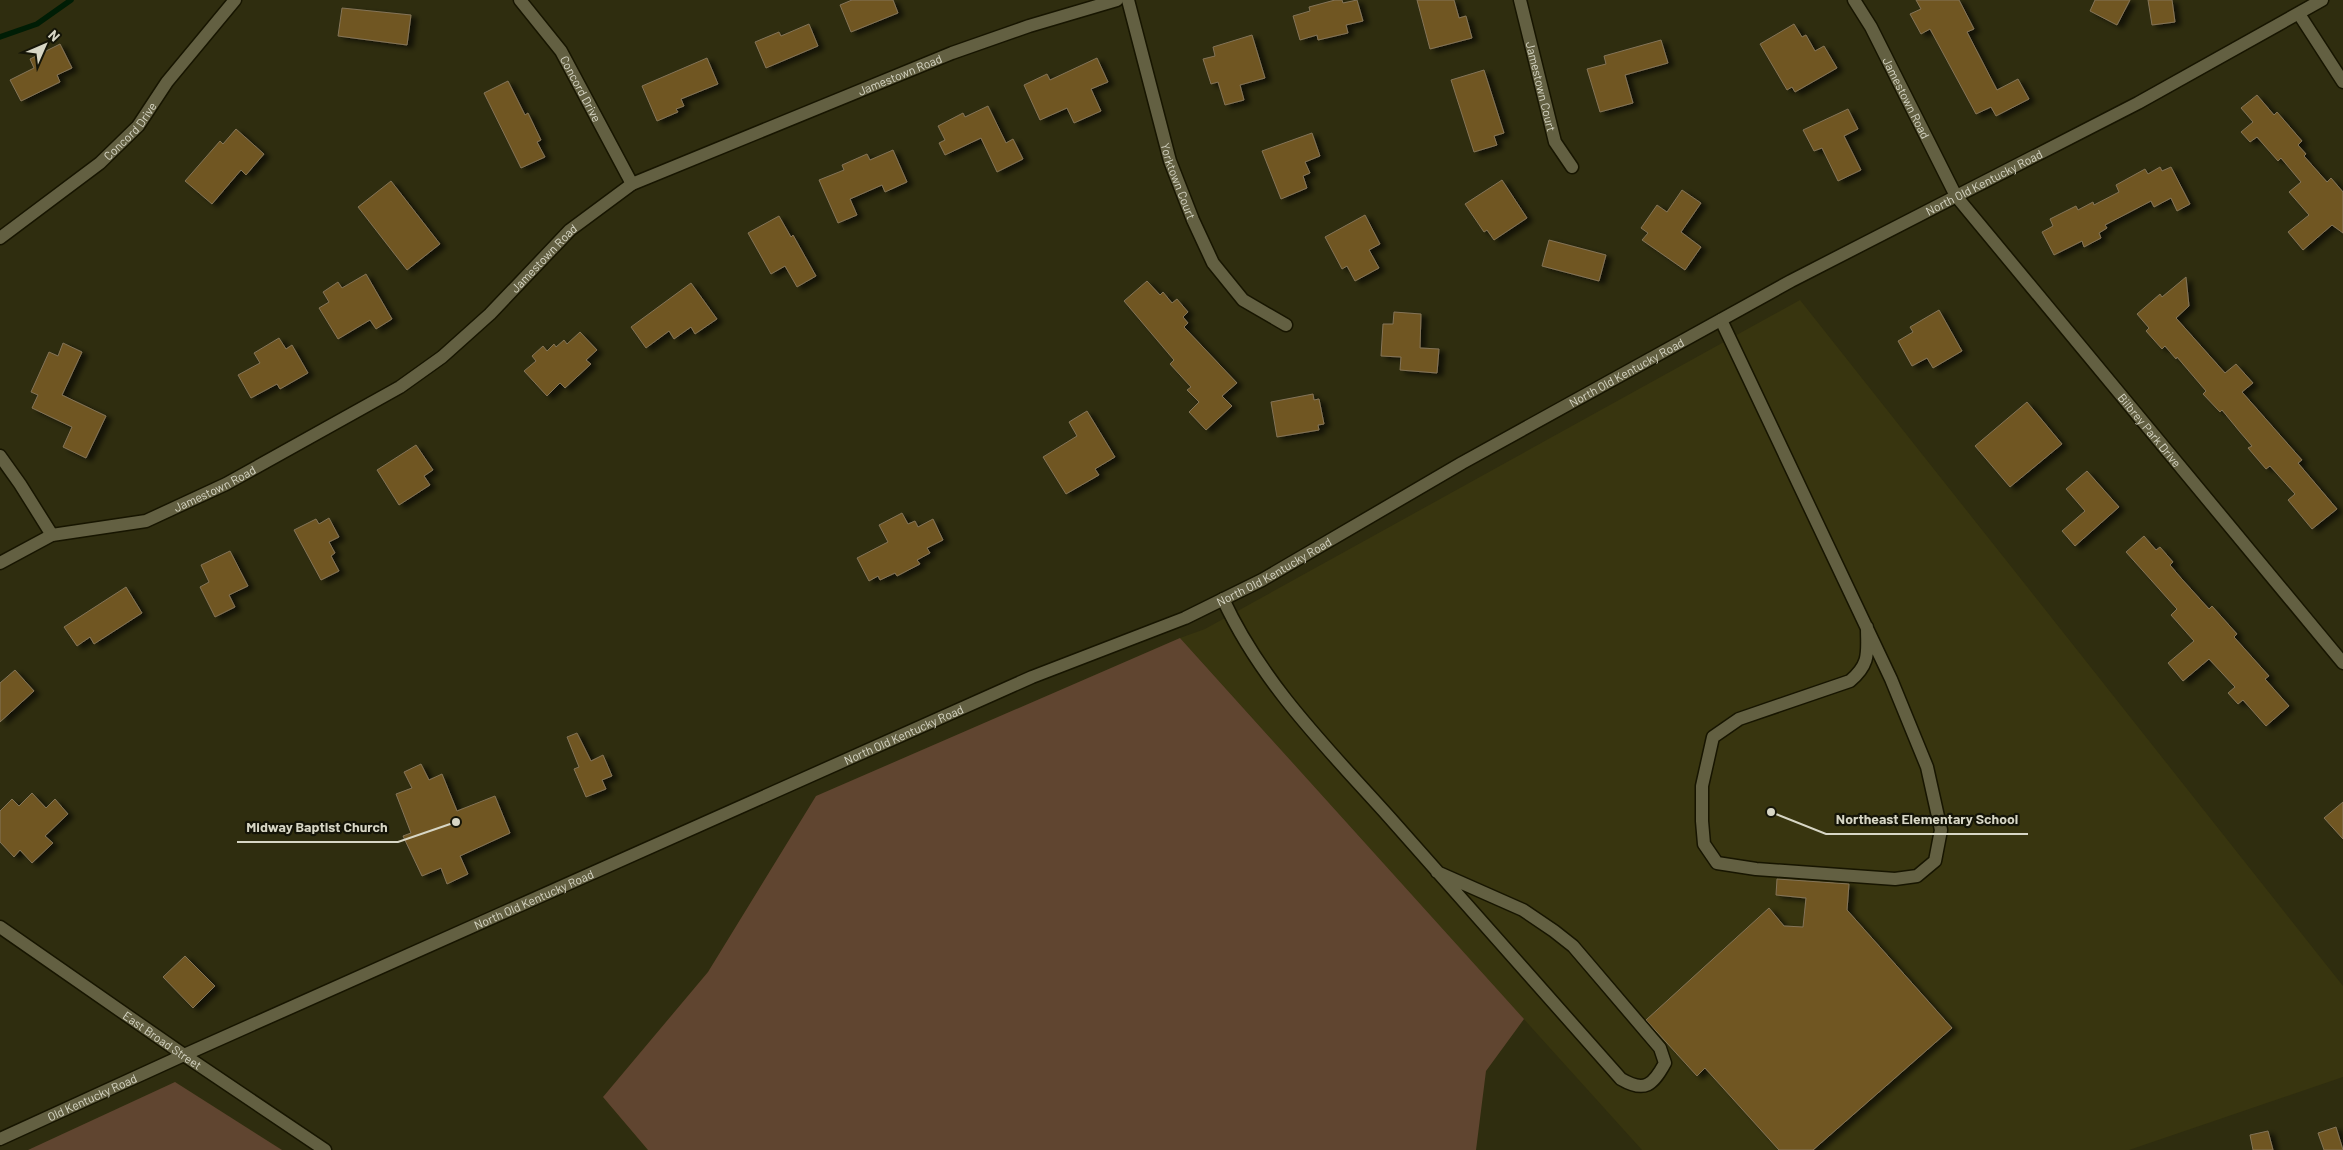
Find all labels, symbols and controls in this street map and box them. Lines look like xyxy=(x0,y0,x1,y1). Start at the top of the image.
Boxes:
north arrow xyxy=(20,20,70,70)
text: N xyxy=(45,26,64,45)
street label: Jamestown Court xyxy=(1523,40,1559,133)
street label: Jamestown Road xyxy=(856,51,944,98)
street label: Concord Drive xyxy=(558,53,604,124)
street label: Jamestown Road xyxy=(1880,54,1933,141)
street label: Concord Drive xyxy=(100,99,159,163)
street label: Yorktown Court xyxy=(1159,141,1199,221)
street label: North Old Kentucky Road xyxy=(1923,146,2045,218)
street label: Jamestown Road xyxy=(507,221,579,295)
street label: North Old Kentucky Road xyxy=(1566,335,1686,410)
street label: Bilbrey Park Drive xyxy=(2115,390,2184,470)
street label: Jamestown Road xyxy=(171,462,258,514)
street label: North Old Kentucky Road xyxy=(1214,534,1334,608)
street label: North Old Kentucky Road xyxy=(842,702,965,767)
callout: Northeast Elementary School xyxy=(1826,805,2028,834)
text: Northeast Elementary School xyxy=(1836,810,2018,827)
callout: Midway Baptist Church xyxy=(237,813,398,842)
text: Midway Baptist Church xyxy=(246,818,388,835)
street label: North Old Kentucky Road xyxy=(472,866,595,932)
street label: East Broad Street xyxy=(121,1008,204,1072)
street label: Old Kentucky Road xyxy=(45,1071,139,1124)

